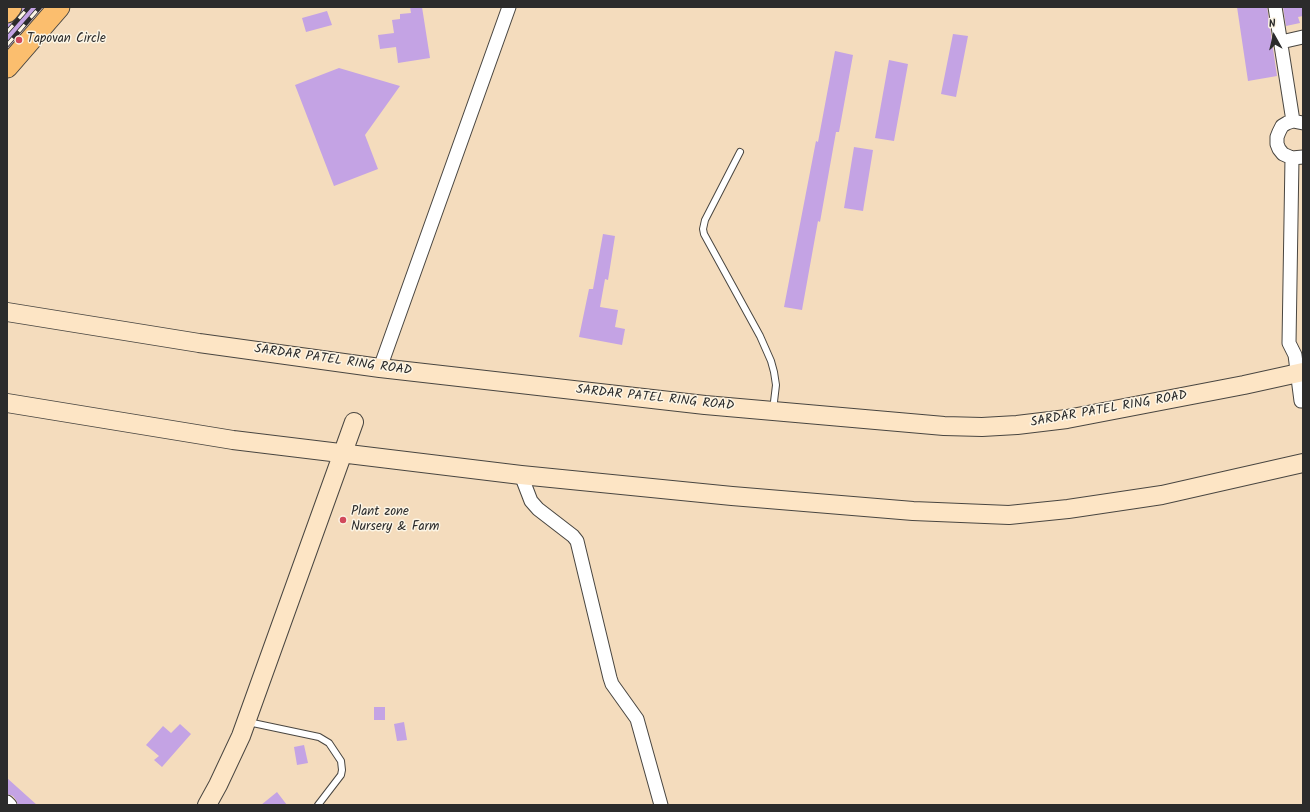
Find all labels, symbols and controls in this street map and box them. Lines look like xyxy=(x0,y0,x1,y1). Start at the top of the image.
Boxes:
text: N xyxy=(1268,15,1277,34)
north arrow xyxy=(1254,16,1294,56)
place label: Tapovan Circle xyxy=(27,32,106,48)
marker: Tapovan Circle xyxy=(14,35,24,45)
street label: SARDAR PATEL RING ROAD xyxy=(253,342,413,380)
street label: SARDAR PATEL RING ROAD xyxy=(575,383,735,415)
street label: SARDAR PATEL RING ROAD xyxy=(1029,389,1189,431)
place label: Plant zone Nursery & Farm xyxy=(351,505,439,536)
marker: Plant zone Nursery & Farm xyxy=(338,515,348,525)

